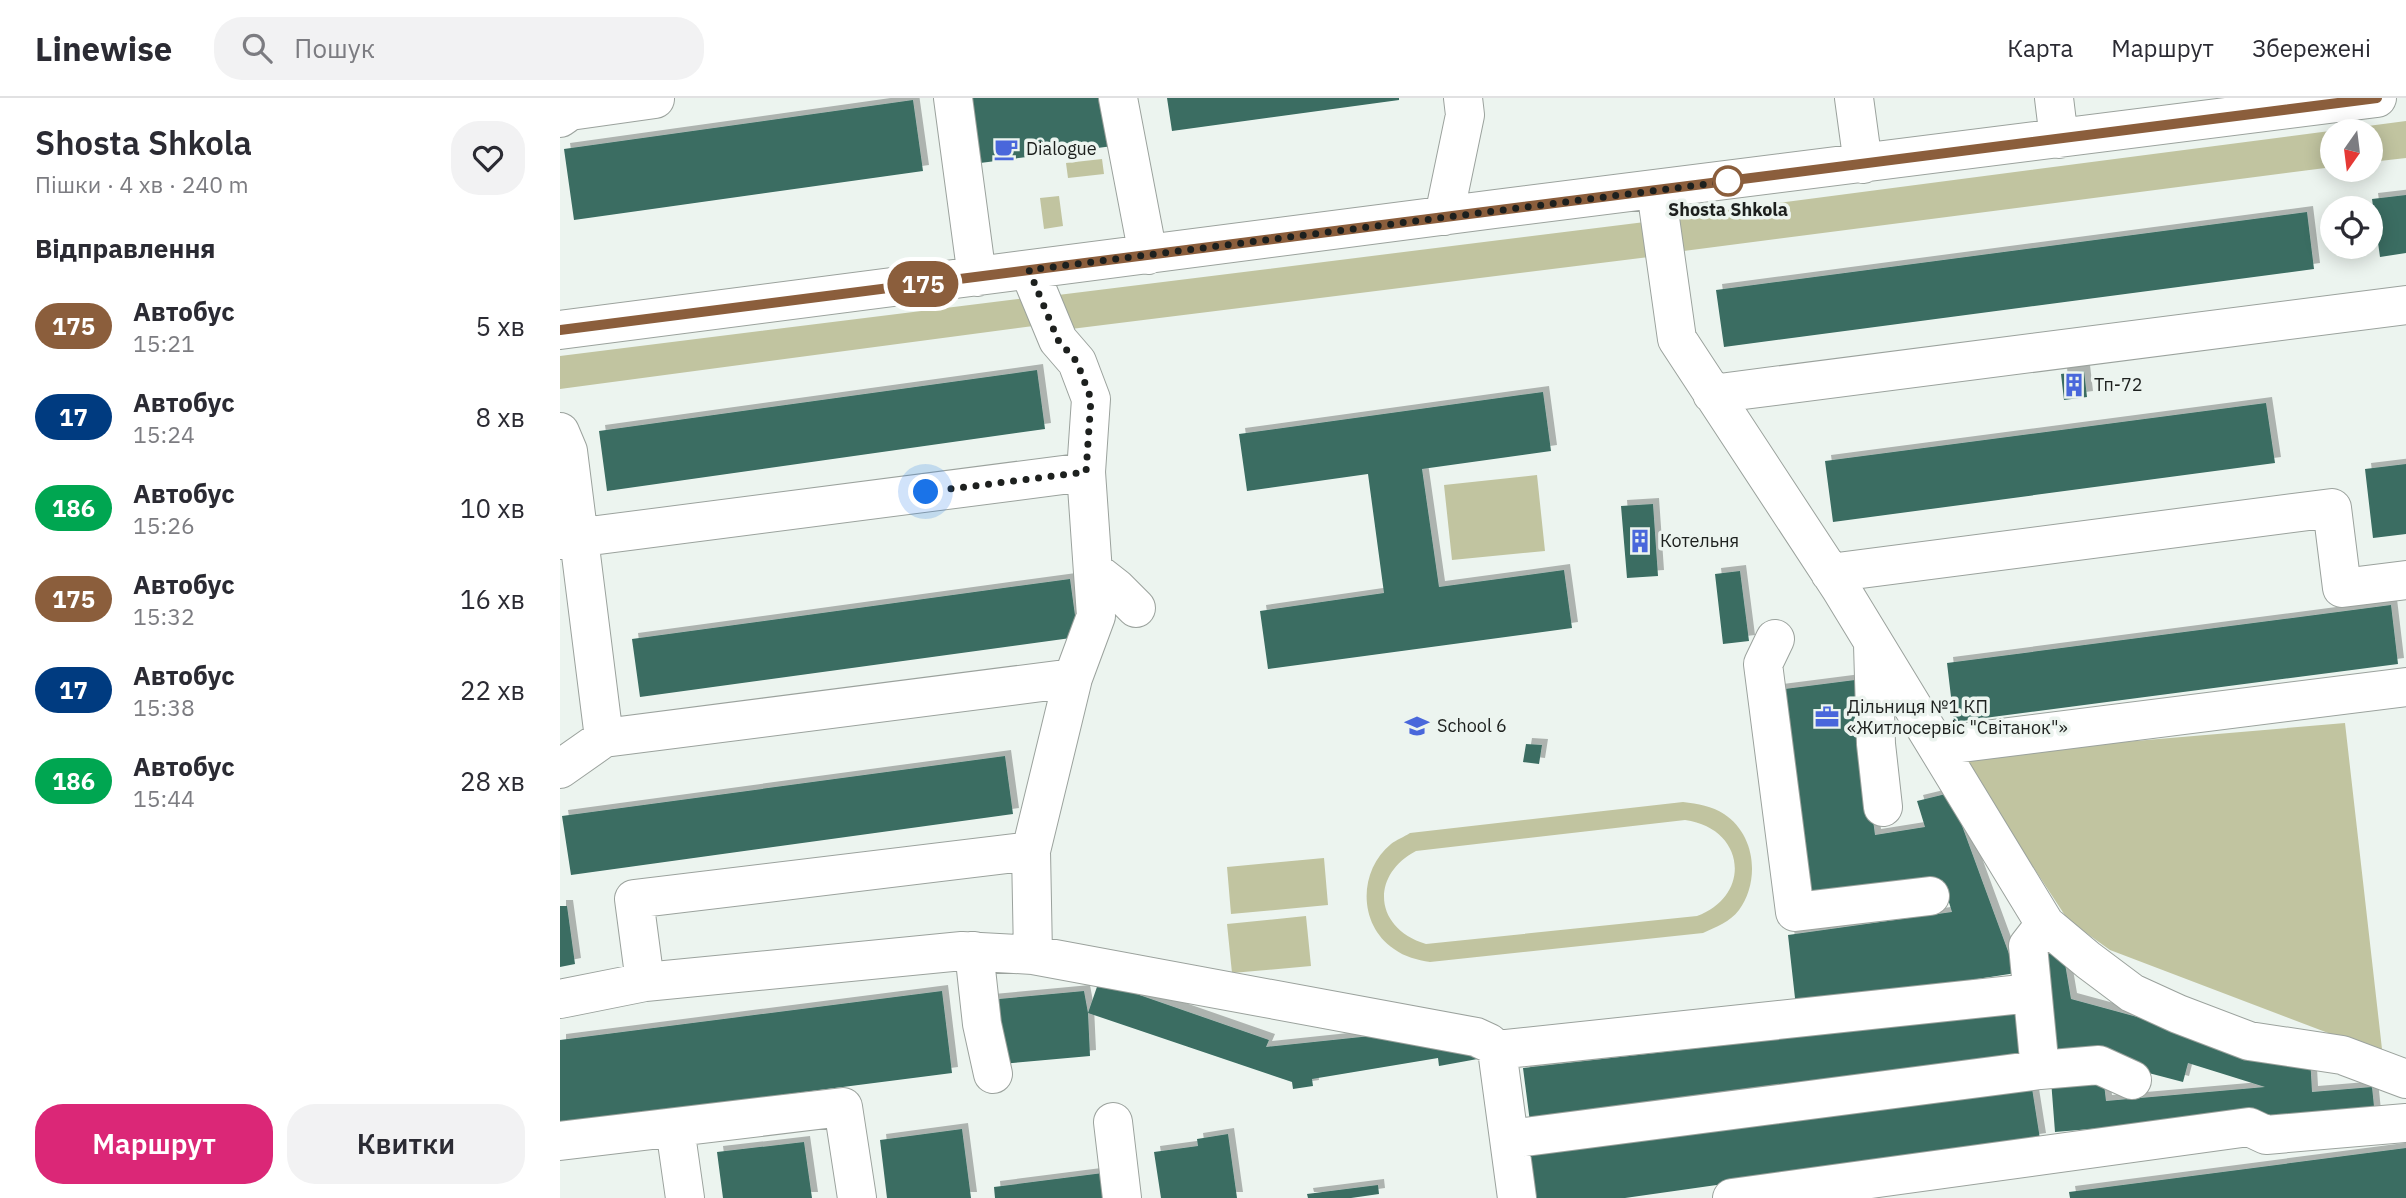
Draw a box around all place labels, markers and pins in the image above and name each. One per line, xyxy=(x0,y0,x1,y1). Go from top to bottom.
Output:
cafe icon: Dialogue xyxy=(992,135,1020,163)
place label: Dialogue xyxy=(1026,137,1097,160)
marker: Shosta Shkola xyxy=(1713,166,1743,196)
place label: Shosta Shkola xyxy=(1668,198,1788,221)
building icon: Тп-72 xyxy=(2060,371,2088,399)
place label: Тп-72 xyxy=(2094,373,2143,396)
building icon: Котельня xyxy=(1626,527,1654,555)
place label: Котельня xyxy=(1660,529,1739,552)
place label: Дільниця №1 КП «Житлосервіс "Світанок"» xyxy=(1847,695,2068,739)
office icon: Дільниця №1 КП «Житлосервіс "Світанок"» xyxy=(1813,703,1841,731)
school or university icon: School 6 xyxy=(1403,712,1431,740)
place label: School 6 xyxy=(1437,714,1507,737)

